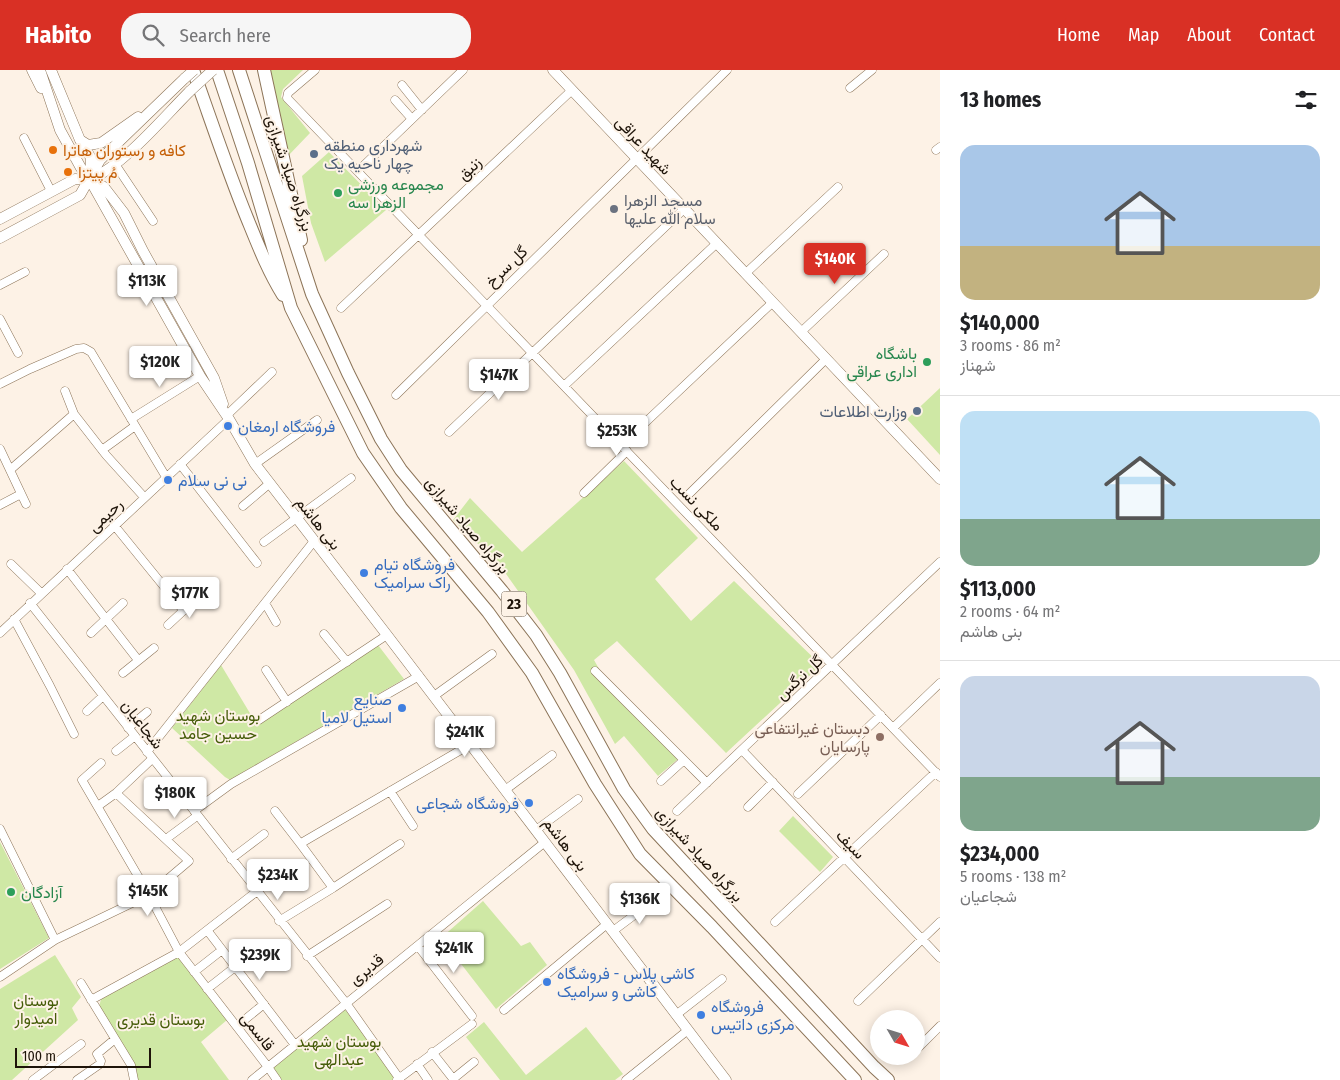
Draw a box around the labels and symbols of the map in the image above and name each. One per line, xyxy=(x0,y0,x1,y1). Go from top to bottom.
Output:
street label: شهید عراقی xyxy=(611,112,676,179)
street label: بزرگراه صیاد شیرازی xyxy=(261,113,317,234)
place label: شهرداری منطقه چهار ناحیه یک xyxy=(324,136,422,175)
place label: کافه و رستوران هاترا xyxy=(63,141,186,161)
marker: کافه و رستوران هاترا xyxy=(47,144,59,156)
marker: شهرداری منطقه چهار ناحیه یک xyxy=(308,148,320,160)
street label: زنبق xyxy=(453,153,486,185)
place label: مُ پیتزا xyxy=(78,163,118,184)
marker: مُ پیتزا xyxy=(62,166,74,178)
place label: مجموعه ورزشی الزهرا سه xyxy=(348,175,444,213)
marker: مجموعه ورزشی الزهرا سه xyxy=(332,187,344,199)
place label: مسجد الزهرا سلام الله علیها xyxy=(624,191,716,229)
marker: مسجد الزهرا سلام الله علیها xyxy=(608,203,620,215)
street label: گل سرخ xyxy=(481,242,533,292)
pin: $140K xyxy=(800,242,870,285)
pin: $113K xyxy=(112,264,182,307)
place label: باشگاه اداری عراقی xyxy=(847,344,917,382)
pin: $120K xyxy=(125,346,195,388)
marker: باشگاه اداری عراقی xyxy=(921,356,933,368)
pin: $147K xyxy=(464,358,534,401)
place label: وزارت اطلاعات xyxy=(820,402,907,422)
marker: وزارت اطلاعات xyxy=(911,405,923,417)
pin: $253K xyxy=(582,414,652,457)
place label: فروشگاه ارمغان xyxy=(238,417,335,437)
marker: فروشگاه ارمغان xyxy=(222,420,234,432)
place label: نی نی سلام xyxy=(178,471,247,491)
street label: ملکی نسب xyxy=(665,472,727,535)
street label: بزرگراه صیاد شیرازی xyxy=(421,473,514,578)
marker: نی نی سلام xyxy=(162,474,174,486)
street label: بنی هاشم xyxy=(291,493,345,554)
street label: رحیمی xyxy=(84,495,127,537)
place label: فروشگاه تیام راک سرامیک xyxy=(374,555,455,593)
marker: فروشگاه تیام راک سرامیک xyxy=(358,567,370,579)
pin: $177K xyxy=(155,576,225,619)
road number: 23 xyxy=(502,592,526,616)
street label: گل نرگس xyxy=(772,651,828,705)
place label: صنایع استیل لامیا xyxy=(321,690,392,728)
street label: شجاعیان xyxy=(118,696,168,753)
marker: صنایع استیل لامیا xyxy=(396,702,408,714)
park label: بوستان شهید حسین جامد xyxy=(176,706,260,744)
pin: $241K xyxy=(430,716,500,758)
place label: دبستان غیرانتفاعی پارسایان xyxy=(755,719,870,758)
marker: دبستان غیرانتفاعی پارسایان xyxy=(874,731,886,743)
pin: $180K xyxy=(140,776,210,819)
place label: فروشگاه شجاعی xyxy=(416,794,519,814)
marker: فروشگاه شجاعی xyxy=(523,797,535,809)
street label: بزرگراه صیاد شیرازی xyxy=(651,803,747,906)
street label: بنی هاشم xyxy=(538,814,592,876)
street label: سیف xyxy=(832,826,869,863)
pin: $234K xyxy=(243,858,313,901)
pin: $145K xyxy=(113,874,183,917)
pin: $136K xyxy=(605,882,675,925)
place label: آزادگان xyxy=(21,883,64,903)
marker: آزادگان xyxy=(5,886,17,898)
pin: $241K xyxy=(419,932,489,974)
pin: $239K xyxy=(225,938,295,981)
street label: قدیری xyxy=(345,950,388,990)
place label: کاشی پلاس - فروشگاه کاشی و سرامیک xyxy=(557,964,695,1002)
marker: کاشی پلاس - فروشگاه کاشی و سرامیک xyxy=(541,976,553,988)
park label: بوستان امیدوار xyxy=(13,991,59,1029)
place label: فروشگاه مرکزی داتیس xyxy=(711,997,794,1035)
street label: قاسمی xyxy=(236,1008,279,1055)
marker: فروشگاه مرکزی داتیس xyxy=(695,1009,707,1021)
park label: بوستان قدیری xyxy=(117,1010,205,1030)
north arrow xyxy=(870,1010,925,1065)
park label: بوستان شهید عبدالهی xyxy=(297,1032,381,1070)
scale bar xyxy=(15,1045,151,1068)

